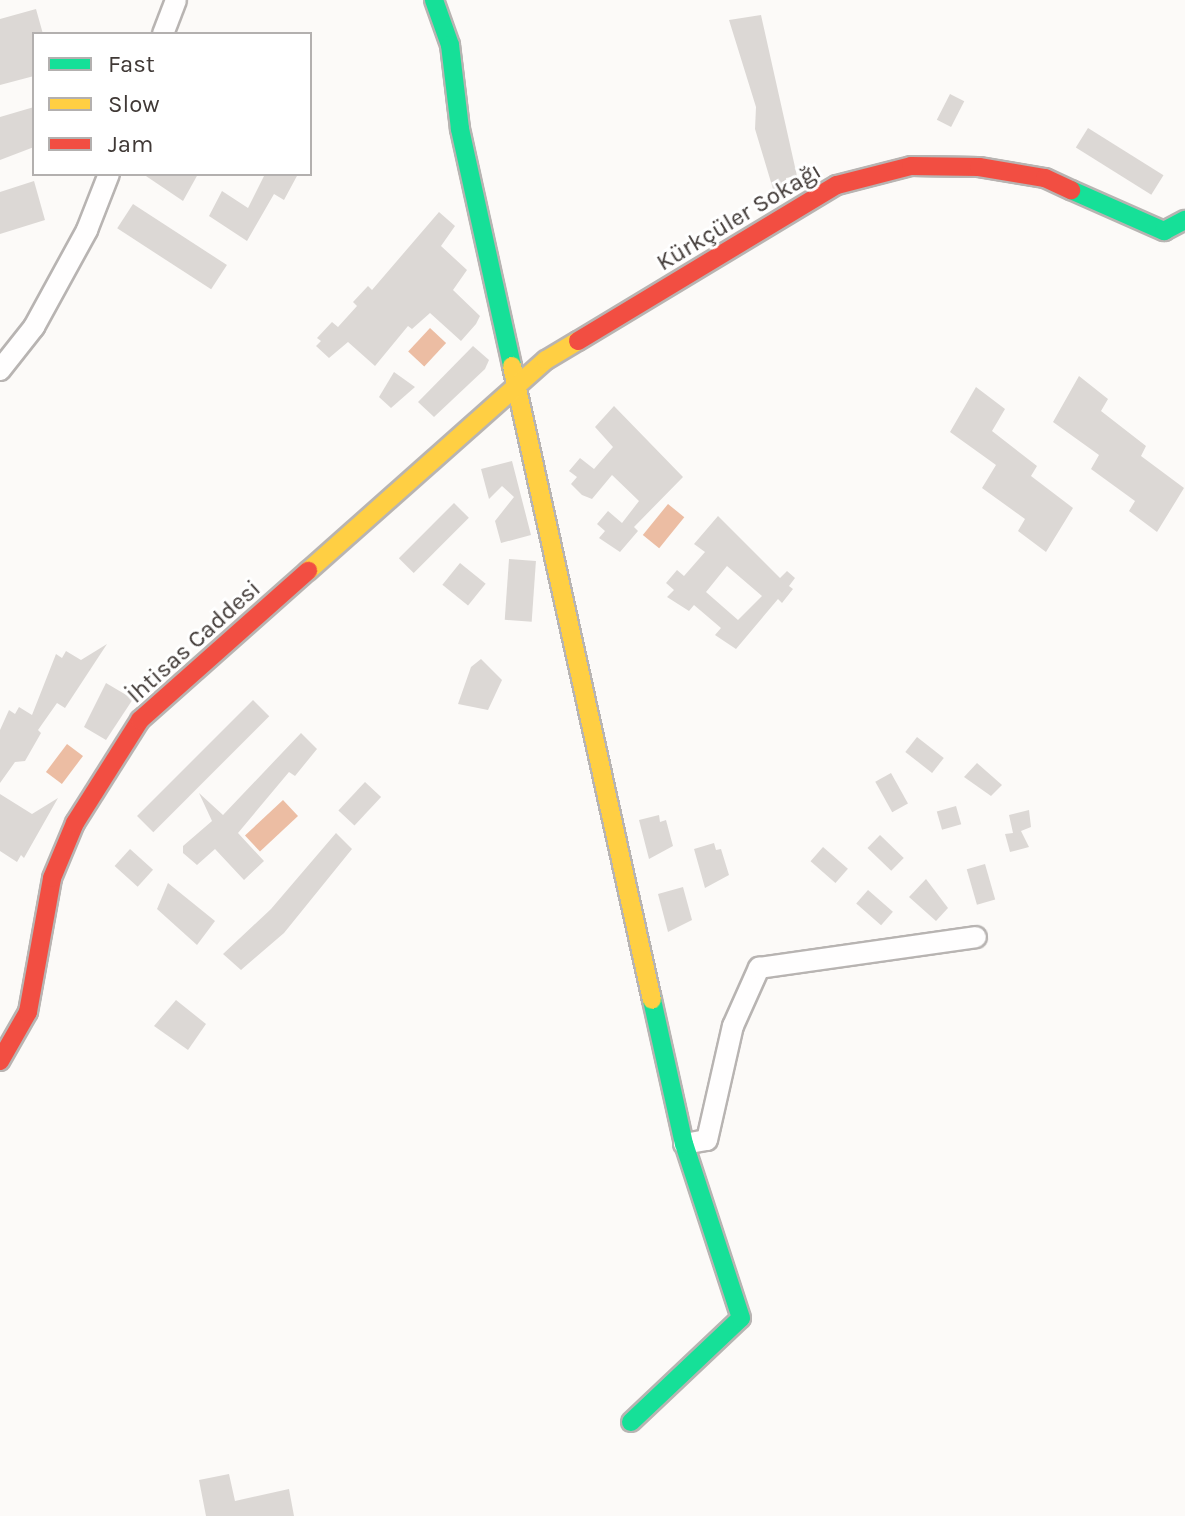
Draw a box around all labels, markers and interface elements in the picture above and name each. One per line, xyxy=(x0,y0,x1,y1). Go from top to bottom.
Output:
legend xyxy=(32,32,312,176)
text: Fast xyxy=(108,50,155,78)
text: Slow xyxy=(108,90,160,118)
text: Jam xyxy=(108,130,153,158)
street label: Kürkçüler Sokağı xyxy=(652,157,826,277)
street label: İhtisas Caddesi xyxy=(121,574,267,710)

